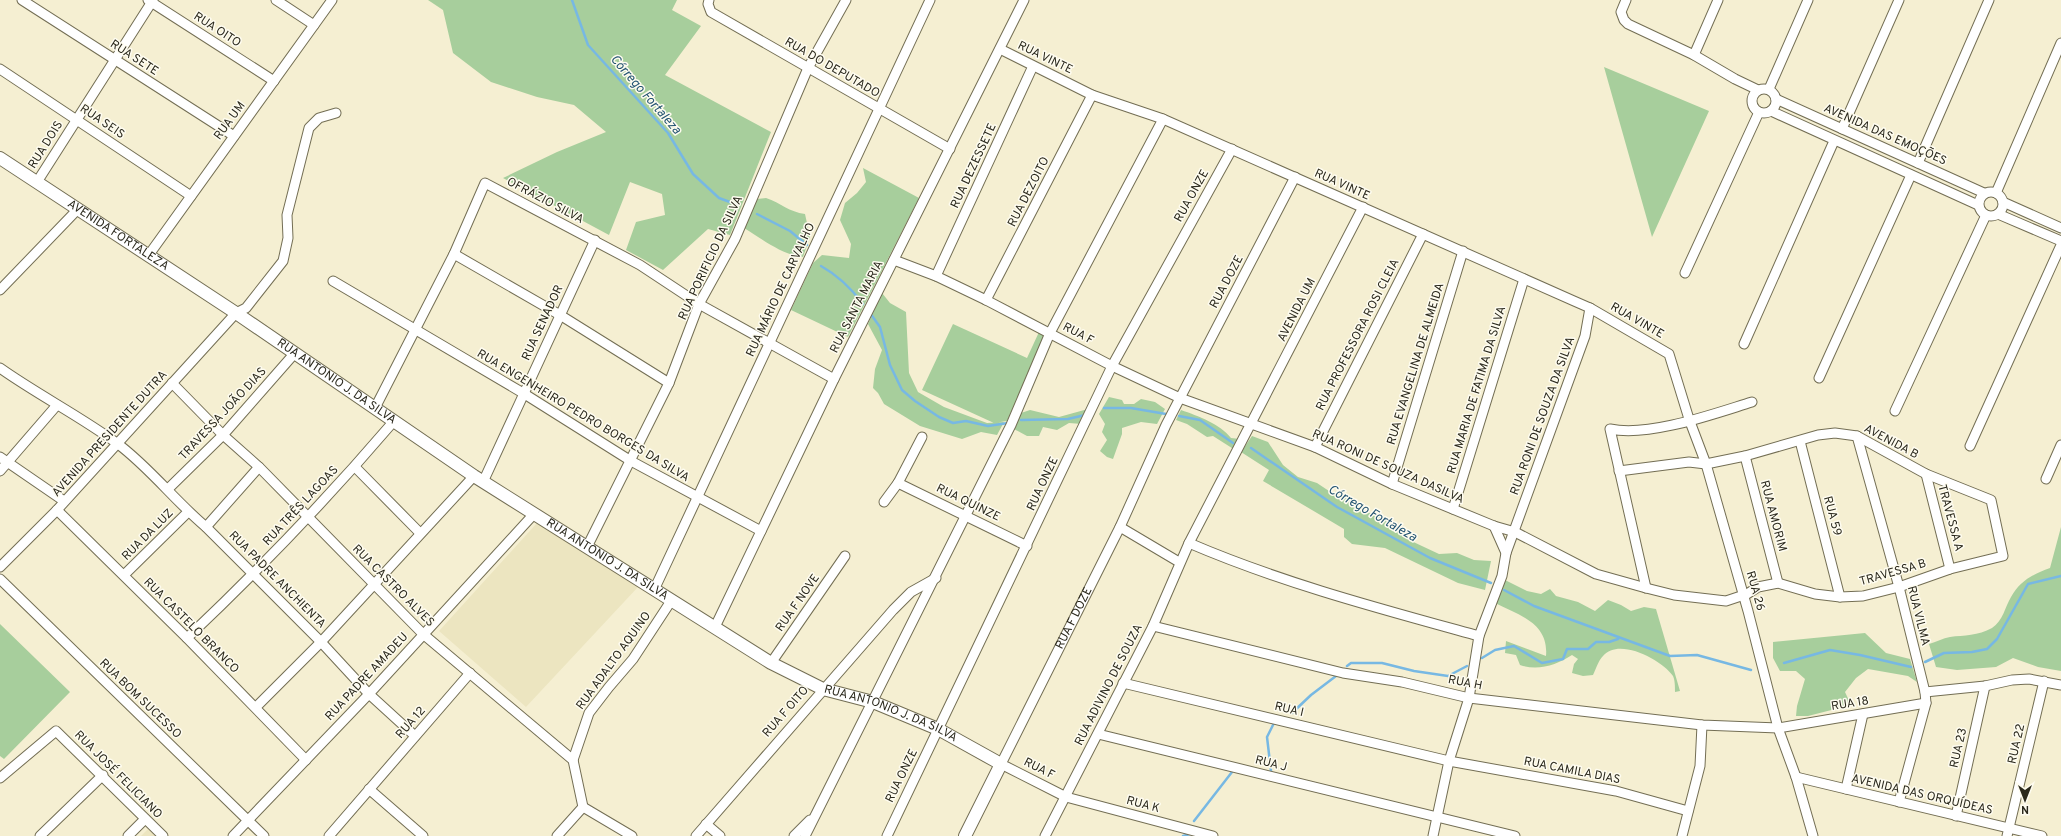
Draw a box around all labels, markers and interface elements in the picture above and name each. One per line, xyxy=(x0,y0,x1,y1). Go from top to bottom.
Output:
street label: RUA OITO xyxy=(190,9,244,51)
street label: RUA DO DEPUTADO xyxy=(782,34,882,102)
street label: RUA SETE xyxy=(107,36,161,80)
street label: RUA VINTE xyxy=(1015,38,1075,78)
water label: Córrego Fortaleza xyxy=(606,52,684,138)
street label: RUA UM xyxy=(211,98,249,144)
street label: RUA SEIS xyxy=(76,101,128,143)
street label: AVENIDA DAS EMOÇÕES xyxy=(1821,101,1949,169)
street label: RUA DOIS xyxy=(25,118,67,172)
street label: RUA DEZESSETE xyxy=(947,121,1001,211)
street label: RUA DEZOITO xyxy=(1004,154,1054,230)
street label: RUA VINTE xyxy=(1312,166,1372,204)
street label: RUA ONZE xyxy=(1171,167,1213,225)
street label: OFRÁZIO SILVA xyxy=(504,174,586,228)
street label: RUA PORIFICIO DA SILVA xyxy=(675,193,747,323)
street label: AVENIDA FORTALEZA xyxy=(64,196,172,275)
street label: RUA MÁRIO DE CARVALHO xyxy=(743,220,819,360)
street label: RUA DOZE xyxy=(1206,253,1248,311)
street label: RUA PROFESSORA ROSI CLEIA xyxy=(1313,256,1403,414)
street label: RUA SANTA MARIA xyxy=(827,258,887,356)
street label: AVENIDA UM xyxy=(1274,275,1320,345)
street label: RUA EVANGELINA DE ALMEIDA xyxy=(1384,281,1448,447)
street label: RUA SENADOR xyxy=(519,283,567,363)
street label: RUA VINTE xyxy=(1607,299,1667,343)
street label: RUA MARIA DE FATIMA DA SILVA xyxy=(1444,304,1510,476)
street label: RUA F xyxy=(1060,319,1096,349)
street label: RUA ANTONIO J. DA SILVA xyxy=(273,335,399,428)
street label: RUA RONI DE SOUZA DA SILVA xyxy=(1507,335,1579,497)
street label: RUA ENGENHEIRO PEDRO BORGES DA SILVA xyxy=(474,346,692,486)
street label: TRAVESSA JOÃO DIAS xyxy=(176,364,270,464)
street label: AVENIDA PRESIDENTE DUTRA xyxy=(49,367,171,501)
street label: AVENIDA B xyxy=(1861,421,1921,463)
street label: RUA RONI DE SOUZA DASILVA xyxy=(1309,426,1467,508)
street label: RUA ONZE xyxy=(1024,454,1062,514)
street label: RUA TRÊS LAGOAS xyxy=(260,463,342,549)
street label: RUA AMORIM xyxy=(1756,479,1790,553)
street label: RUA QUINZE xyxy=(933,481,1003,525)
water label: Córrego Fortaleza xyxy=(1325,482,1420,546)
street label: TRAVESSA A xyxy=(1933,483,1967,553)
street label: RUA 59 xyxy=(1819,494,1845,538)
street label: RUA DA LUZ xyxy=(119,506,177,564)
street label: RUA ANTONIO J. DA SILVA xyxy=(543,515,671,604)
street label: RUA PADRE ANCHIENTA xyxy=(225,528,329,632)
street label: RUA CASTRO ALVES xyxy=(348,541,438,631)
street label: TRAVESSA B xyxy=(1858,556,1928,590)
street label: RUA 26 xyxy=(1742,569,1768,613)
street label: RUA F NOVE xyxy=(772,571,824,635)
street label: RUA CASTELO BRANCO xyxy=(140,575,242,677)
street label: RUA VILMA xyxy=(1903,584,1933,648)
street label: RUA F DOZE xyxy=(1052,585,1096,652)
street label: RUA ADALTO AQUINO xyxy=(573,609,655,713)
street label: RUA ADIVINO DE SOUZA xyxy=(1071,621,1147,749)
street label: RUA PADRE AMADEU xyxy=(322,630,412,724)
street label: RUA BOM SUCESSO xyxy=(95,656,185,742)
street label: RUA H xyxy=(1447,672,1483,694)
street label: RUA ANTONIO J. DA SILVA xyxy=(822,682,960,746)
street label: RUA F OITO xyxy=(759,683,813,741)
street label: RUA 18 xyxy=(1830,693,1870,715)
street label: RUA I xyxy=(1273,699,1305,721)
street label: RUA 12 xyxy=(393,703,429,743)
street label: RUA 22 xyxy=(2005,722,2029,766)
street label: RUA 23 xyxy=(1947,726,1971,770)
street label: RUA JOSÉ FELICIANO xyxy=(70,727,166,823)
street label: RUA ONZE xyxy=(882,746,922,806)
street label: RUA J xyxy=(1253,752,1289,776)
street label: RUA F xyxy=(1021,754,1058,784)
street label: RUA CAMILA DIAS xyxy=(1522,754,1622,788)
street label: AVENIDA DAS ORQUÍDEAS xyxy=(1850,771,1994,819)
north arrow xyxy=(2005,780,2045,820)
street label: RUA K xyxy=(1124,793,1162,817)
text: N xyxy=(2021,802,2029,816)

